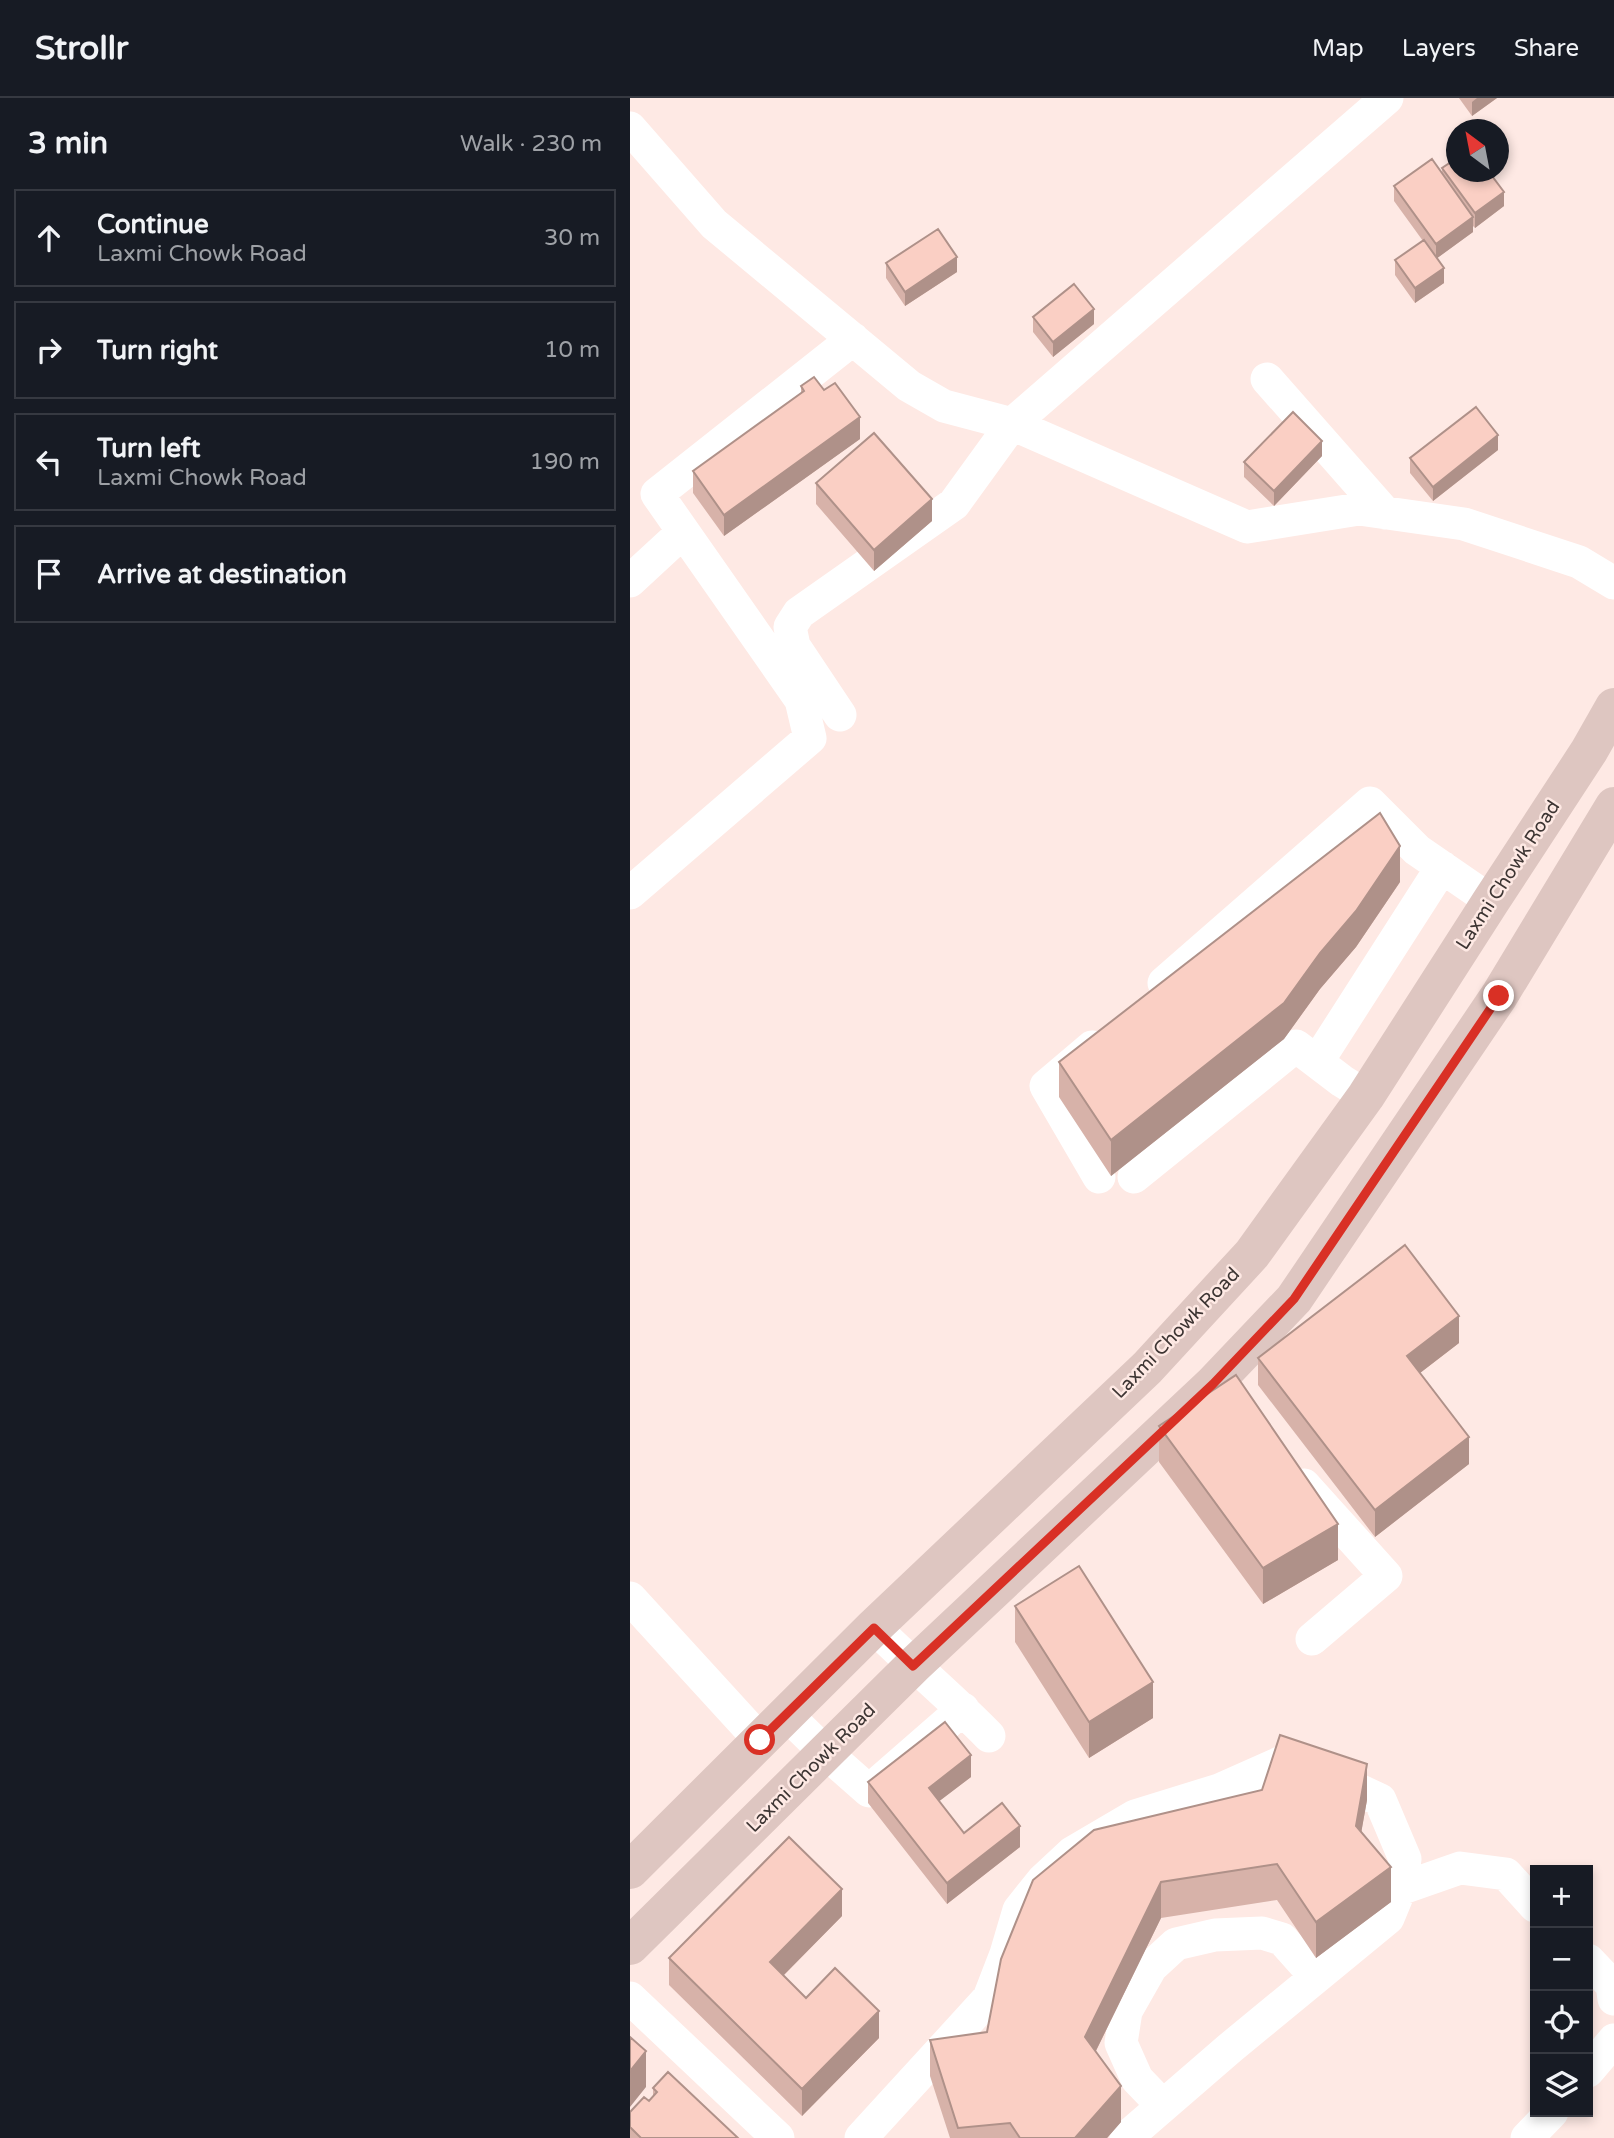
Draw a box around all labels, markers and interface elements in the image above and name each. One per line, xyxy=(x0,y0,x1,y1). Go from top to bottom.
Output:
text: Strollr xyxy=(35,29,129,68)
text: Map xyxy=(1312,34,1364,63)
text: Layers xyxy=(1402,34,1476,63)
text: Share xyxy=(1514,34,1579,63)
north arrow xyxy=(1446,119,1509,182)
text: 3 min xyxy=(28,125,108,162)
text: Walk · 230 m xyxy=(460,130,602,158)
text: Continue xyxy=(97,209,209,240)
icon: ahead xyxy=(30,219,68,257)
text: 30 m xyxy=(544,224,600,252)
text: Laxmi Chowk Road xyxy=(97,240,307,268)
icon: right xyxy=(30,331,68,369)
text: Turn right xyxy=(97,335,218,366)
text: 10 m xyxy=(544,336,600,364)
text: Turn left xyxy=(97,433,200,464)
icon: left xyxy=(30,443,68,481)
text: 190 m xyxy=(530,448,600,476)
text: Laxmi Chowk Road xyxy=(97,464,307,492)
icon: arrive xyxy=(30,555,68,593)
text: Arrive at destination xyxy=(97,559,347,590)
street label: Laxmi Chowk Road xyxy=(1452,796,1564,954)
route end xyxy=(1483,980,1514,1011)
street label: Laxmi Chowk Road xyxy=(1108,1263,1244,1403)
street label: Laxmi Chowk Road xyxy=(742,1699,880,1837)
route start xyxy=(744,1724,775,1755)
map controls xyxy=(1530,1865,1593,2117)
button: + xyxy=(1530,1865,1593,1928)
button: − xyxy=(1530,1928,1593,1991)
button: locate xyxy=(1530,1991,1593,2054)
button: layers xyxy=(1530,2054,1593,2117)

